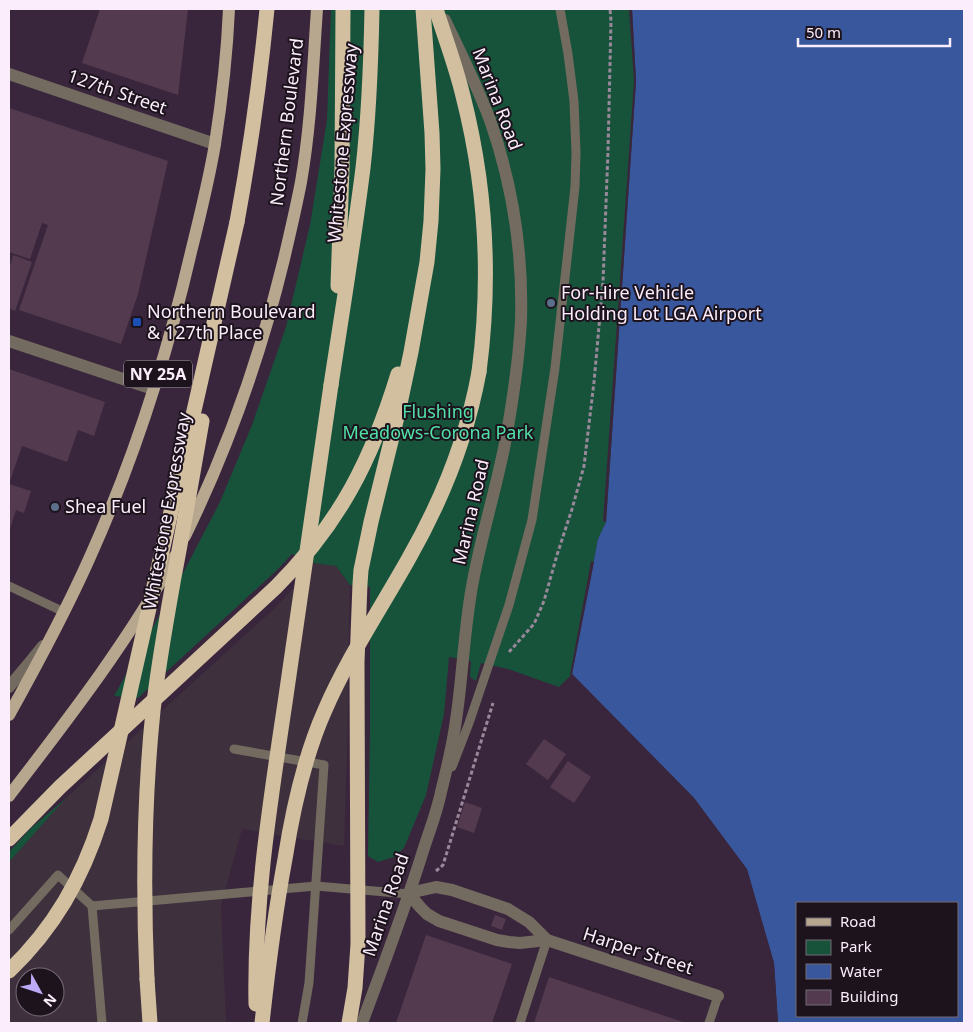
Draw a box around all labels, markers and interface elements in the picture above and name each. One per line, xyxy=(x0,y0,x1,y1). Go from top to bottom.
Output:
scale bar xyxy=(798,15,950,47)
text: 50 m xyxy=(806,22,841,42)
street label: Northern Boulevard xyxy=(264,37,308,207)
street label: Whitestone Expressway xyxy=(321,42,363,243)
street label: Marina Road xyxy=(467,44,528,153)
street label: 127th Street xyxy=(65,63,171,119)
place label: For-Hire Vehicle Holding Lot LGA Airport xyxy=(561,280,762,325)
marker: For-Hire Vehicle Holding Lot LGA Airport xyxy=(545,297,557,309)
place label: Northern Boulevard & 127th Place xyxy=(147,299,316,344)
marker: Northern Boulevard & 127th Place xyxy=(131,316,143,328)
road number: NY 25A xyxy=(124,360,192,388)
park label: Flushing Meadows-Corona Park xyxy=(343,399,534,444)
street label: Whitestone Expressway xyxy=(137,410,195,611)
street label: Marina Road xyxy=(446,457,494,567)
place label: Shea Fuel xyxy=(65,494,146,518)
marker: Shea Fuel xyxy=(49,501,61,513)
street label: Marina Road xyxy=(356,850,414,959)
legend xyxy=(796,902,958,1017)
text: Road xyxy=(840,911,876,931)
street label: Harper Street xyxy=(580,921,697,979)
text: Park xyxy=(840,936,872,956)
text: Water xyxy=(840,961,882,981)
north arrow xyxy=(15,967,65,1017)
text: Building xyxy=(840,986,898,1006)
text: N xyxy=(39,990,61,1011)

